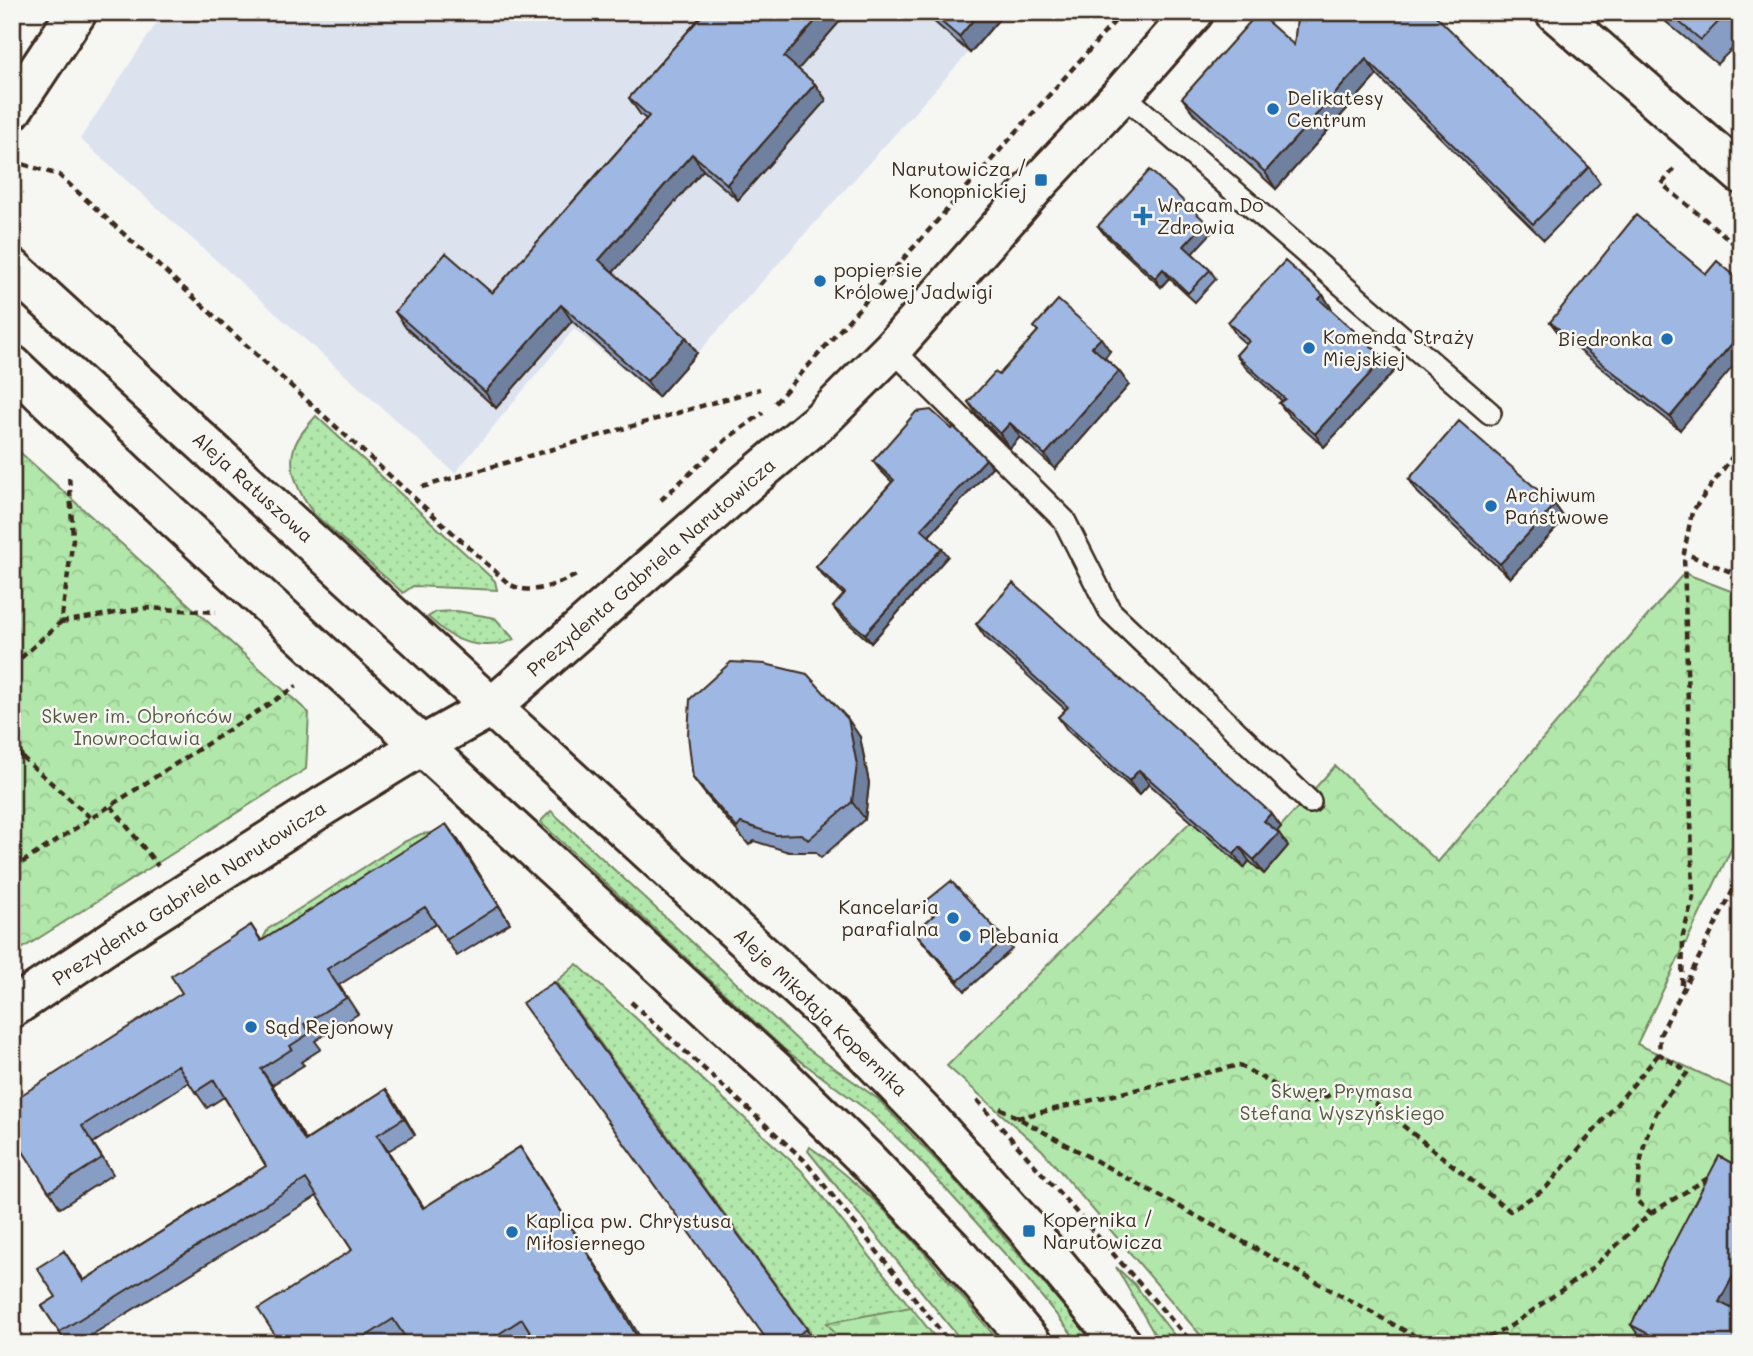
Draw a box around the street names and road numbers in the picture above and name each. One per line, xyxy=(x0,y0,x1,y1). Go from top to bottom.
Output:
street label: Aleja Ratuszowa xyxy=(188,426,319,548)
street label: Prezydenta Gabriela Narutowicza xyxy=(521,452,780,681)
street label: Prezydenta Gabriela Narutowicza xyxy=(47,795,330,991)
street label: Aleje Mikołaja Kopernika xyxy=(729,922,914,1101)

